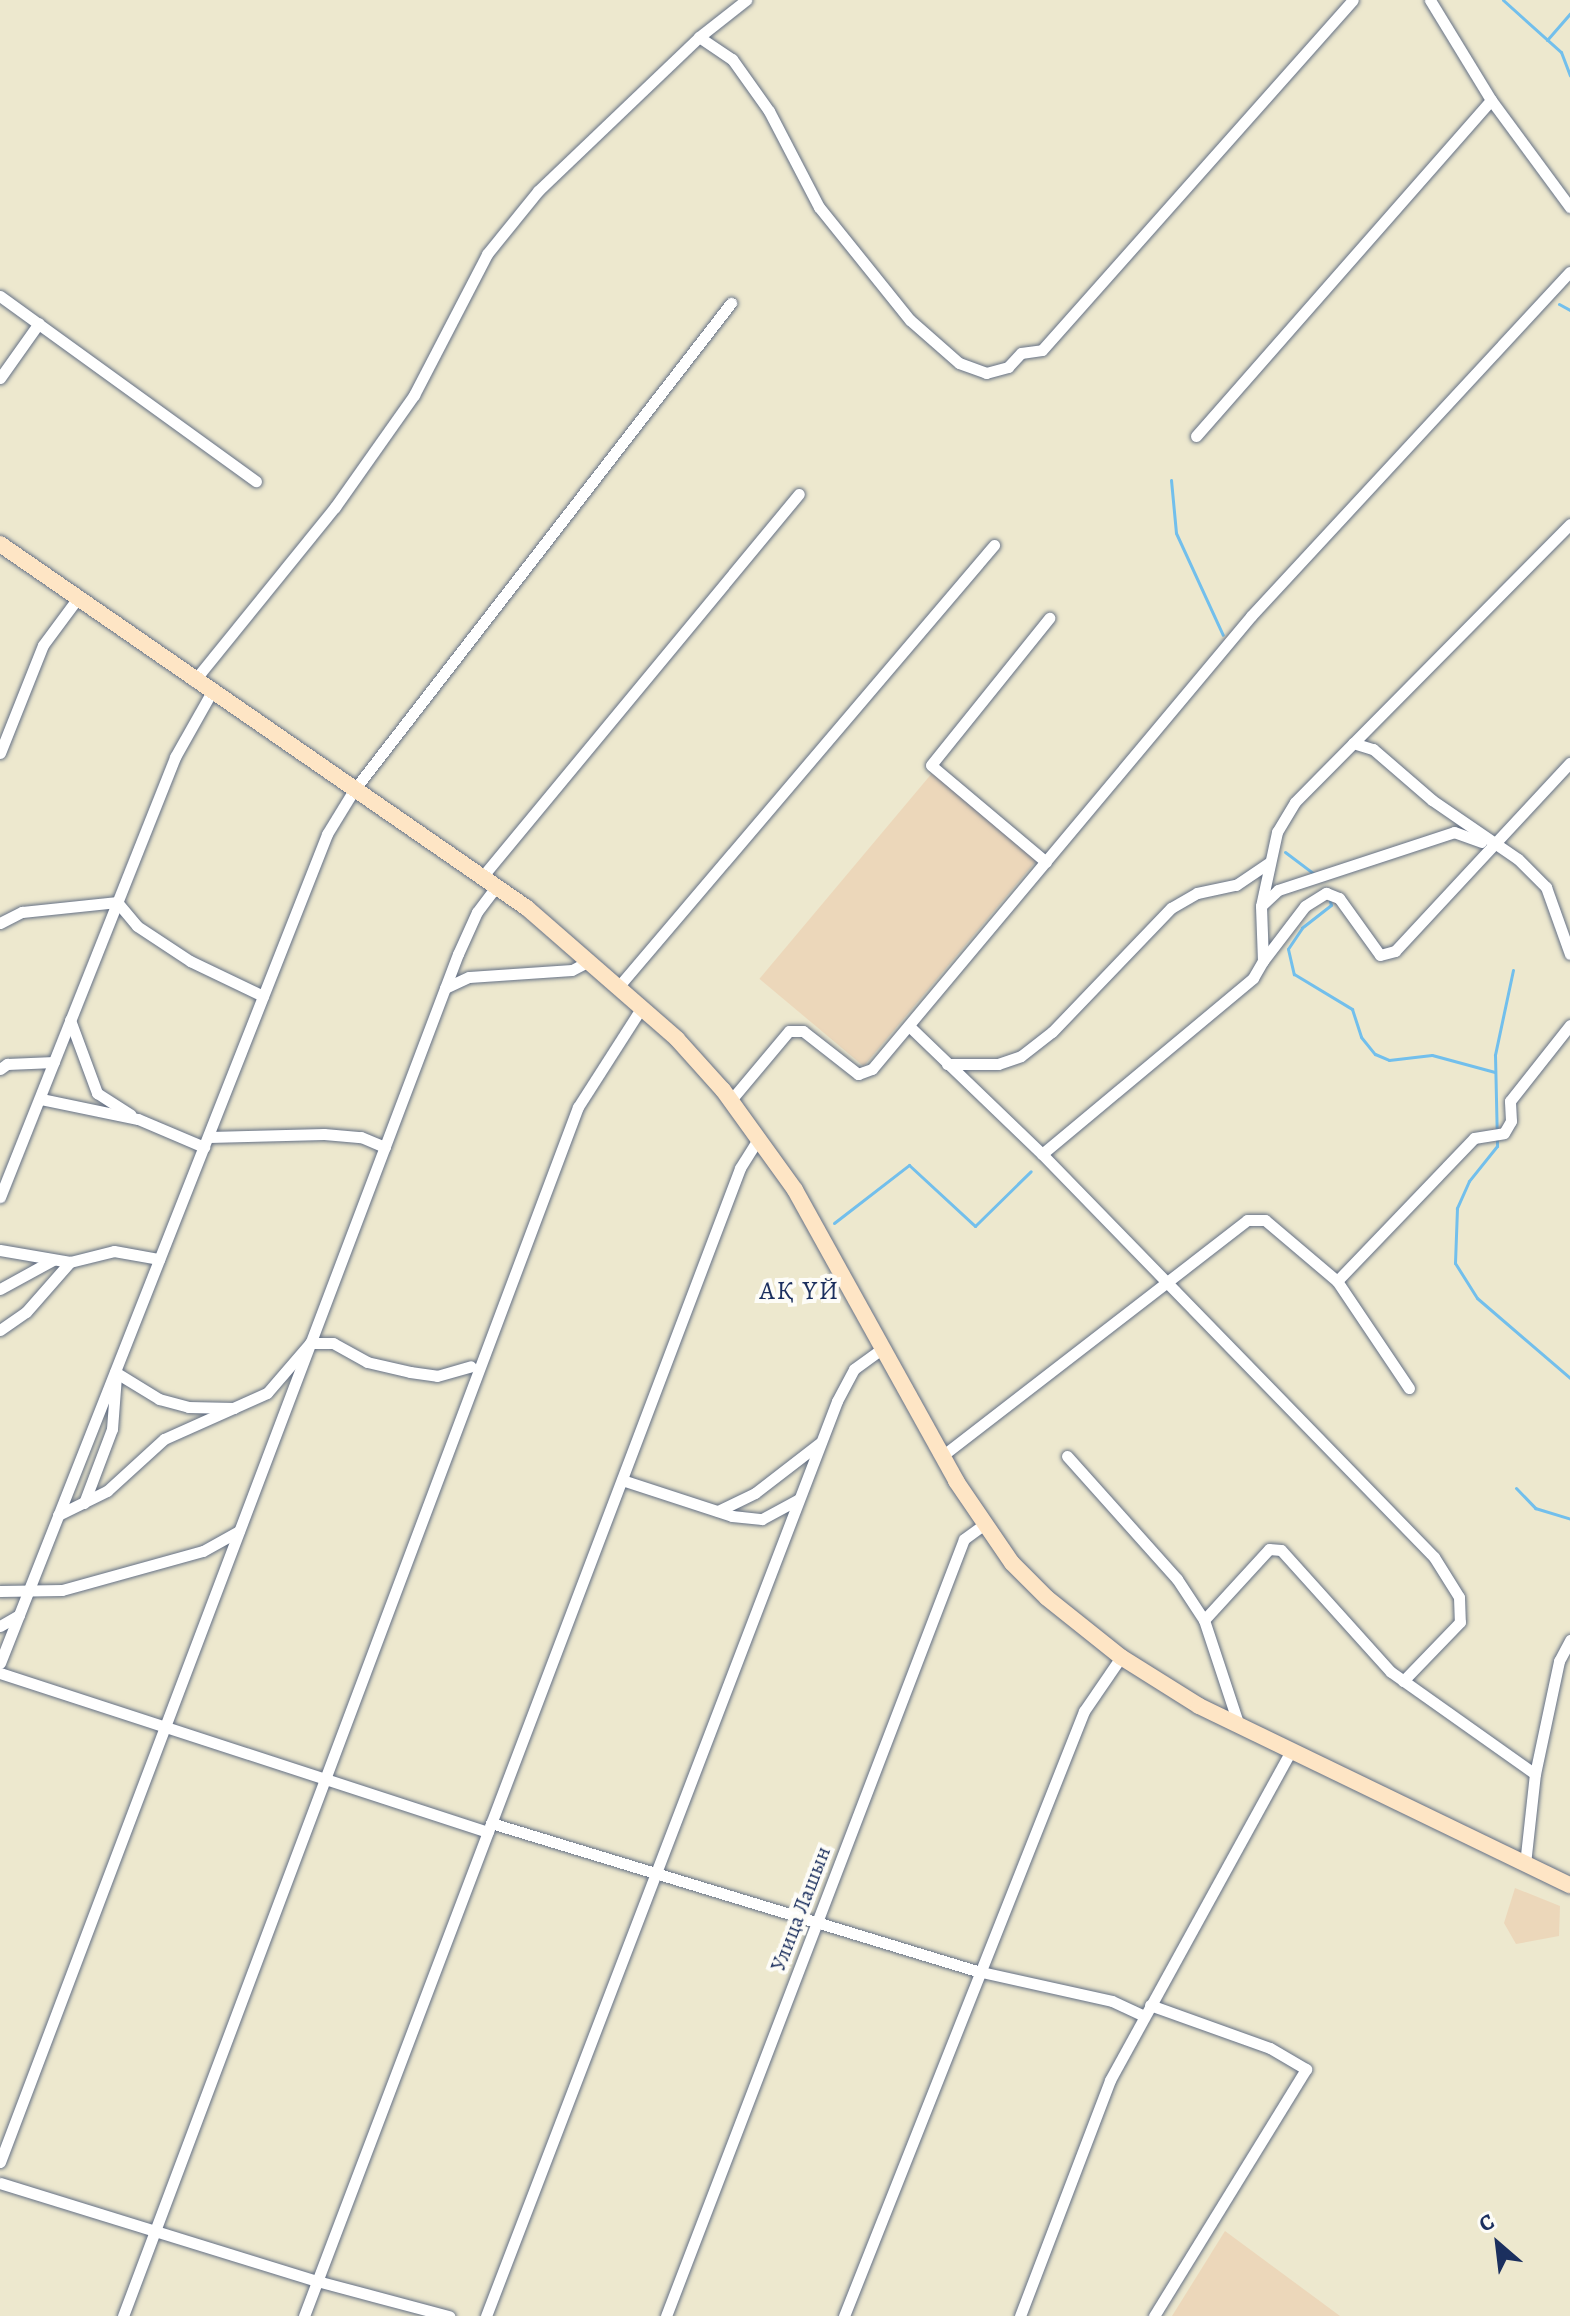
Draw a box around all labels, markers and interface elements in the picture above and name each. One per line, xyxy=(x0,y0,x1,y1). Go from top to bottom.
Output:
district label: АҚ ҮЙ xyxy=(760,1275,840,1307)
street label: Улица Лашын xyxy=(765,1843,837,1975)
north arrow xyxy=(1458,2204,1538,2284)
text: С xyxy=(1474,2206,1500,2239)

